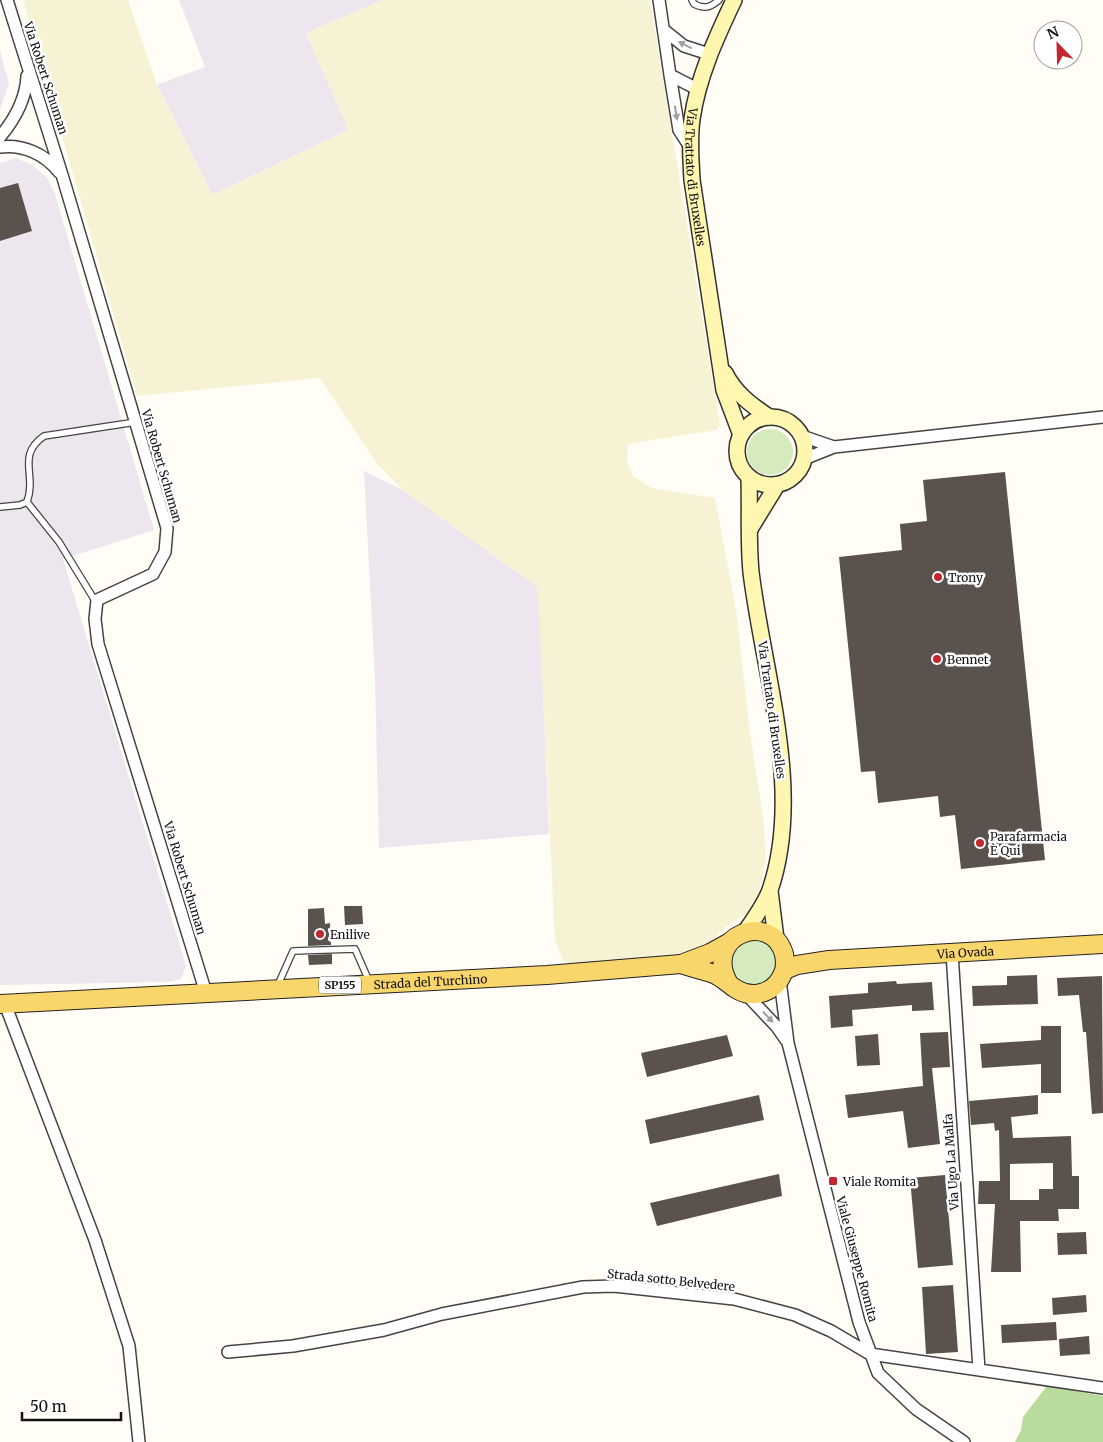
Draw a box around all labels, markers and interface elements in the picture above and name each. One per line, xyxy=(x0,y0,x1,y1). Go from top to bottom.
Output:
street label: Via Robert Schuman xyxy=(20,19,71,136)
north arrow xyxy=(1033,20,1083,70)
text: N xyxy=(1044,23,1062,43)
one-way arrow xyxy=(678,41,692,49)
one-way arrow xyxy=(672,105,680,121)
street label: Via Trattato di Bruxelles xyxy=(683,106,709,247)
street label: Via Robert Schuman xyxy=(138,406,185,525)
place label: Trony xyxy=(948,570,983,585)
marker: Trony xyxy=(932,571,944,583)
street label: Via Trattato di Bruxelles xyxy=(755,639,789,780)
place label: Bennet xyxy=(947,652,989,667)
marker: Bennet xyxy=(931,653,943,665)
street label: Via Robert Schuman xyxy=(160,819,209,936)
place label: Parafarmacia È Qui xyxy=(990,829,1067,858)
marker: Parafarmacia È Qui xyxy=(974,837,986,849)
place label: Enilive xyxy=(330,927,370,942)
marker: Enilive xyxy=(314,928,326,940)
street label: Via Ovada xyxy=(935,943,995,961)
street label: Strada del Turchino xyxy=(373,971,488,992)
road number: SP155 xyxy=(319,976,361,994)
one-way arrow xyxy=(762,1011,774,1023)
street label: Via Ugo La Malfa xyxy=(940,1113,962,1212)
place label: Viale Romita xyxy=(842,1174,917,1189)
marker: Viale Romita xyxy=(827,1175,839,1187)
street label: Viale Giuseppe Romita xyxy=(833,1194,881,1324)
street label: Strada sotto Belvedere xyxy=(606,1266,736,1294)
scale bar xyxy=(22,1390,121,1422)
text: 50 m xyxy=(30,1397,67,1416)

